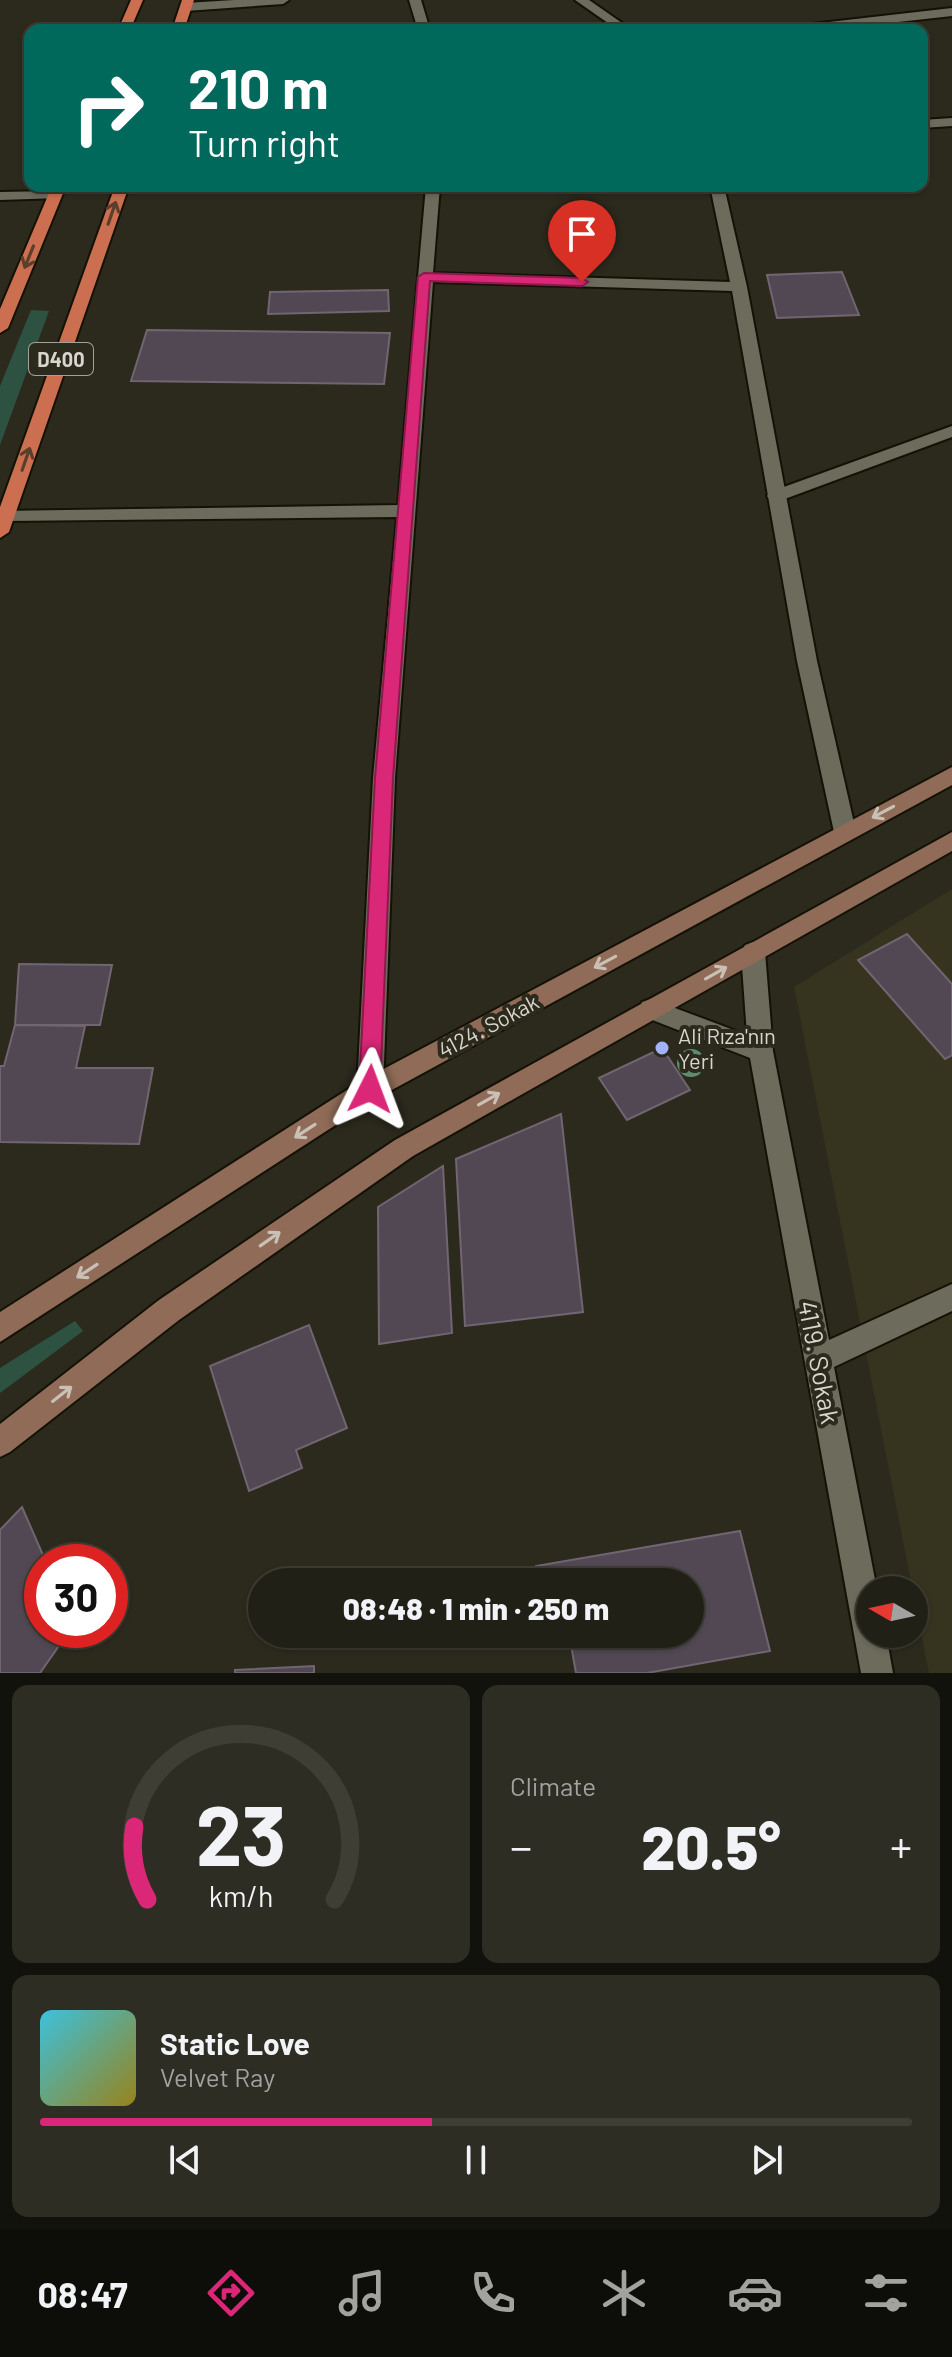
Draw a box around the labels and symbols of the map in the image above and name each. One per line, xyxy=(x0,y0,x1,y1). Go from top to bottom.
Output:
pin xyxy=(548,200,616,282)
one-way arrow xyxy=(106,202,120,226)
one-way arrow xyxy=(21,244,36,269)
road number: D400 xyxy=(29,343,93,375)
one-way arrow xyxy=(19,446,34,471)
one-way arrow xyxy=(872,804,895,820)
one-way arrow xyxy=(594,954,617,970)
one-way arrow xyxy=(704,964,727,980)
street label: 4124. Sokak xyxy=(433,988,543,1062)
place label: Ali Rıza'nın Yeri xyxy=(678,1022,776,1073)
marker: Ali Rıza'nın Yeri xyxy=(653,1039,671,1057)
position arrow xyxy=(328,1047,412,1131)
one-way arrow xyxy=(477,1091,500,1107)
one-way arrow xyxy=(295,1122,317,1139)
one-way arrow xyxy=(258,1231,280,1247)
one-way arrow xyxy=(76,1264,99,1280)
street label: 4119. Sokak xyxy=(793,1298,847,1426)
one-way arrow xyxy=(50,1386,72,1403)
speed limit sign: 30 xyxy=(24,1544,128,1648)
north arrow xyxy=(856,1576,928,1648)

